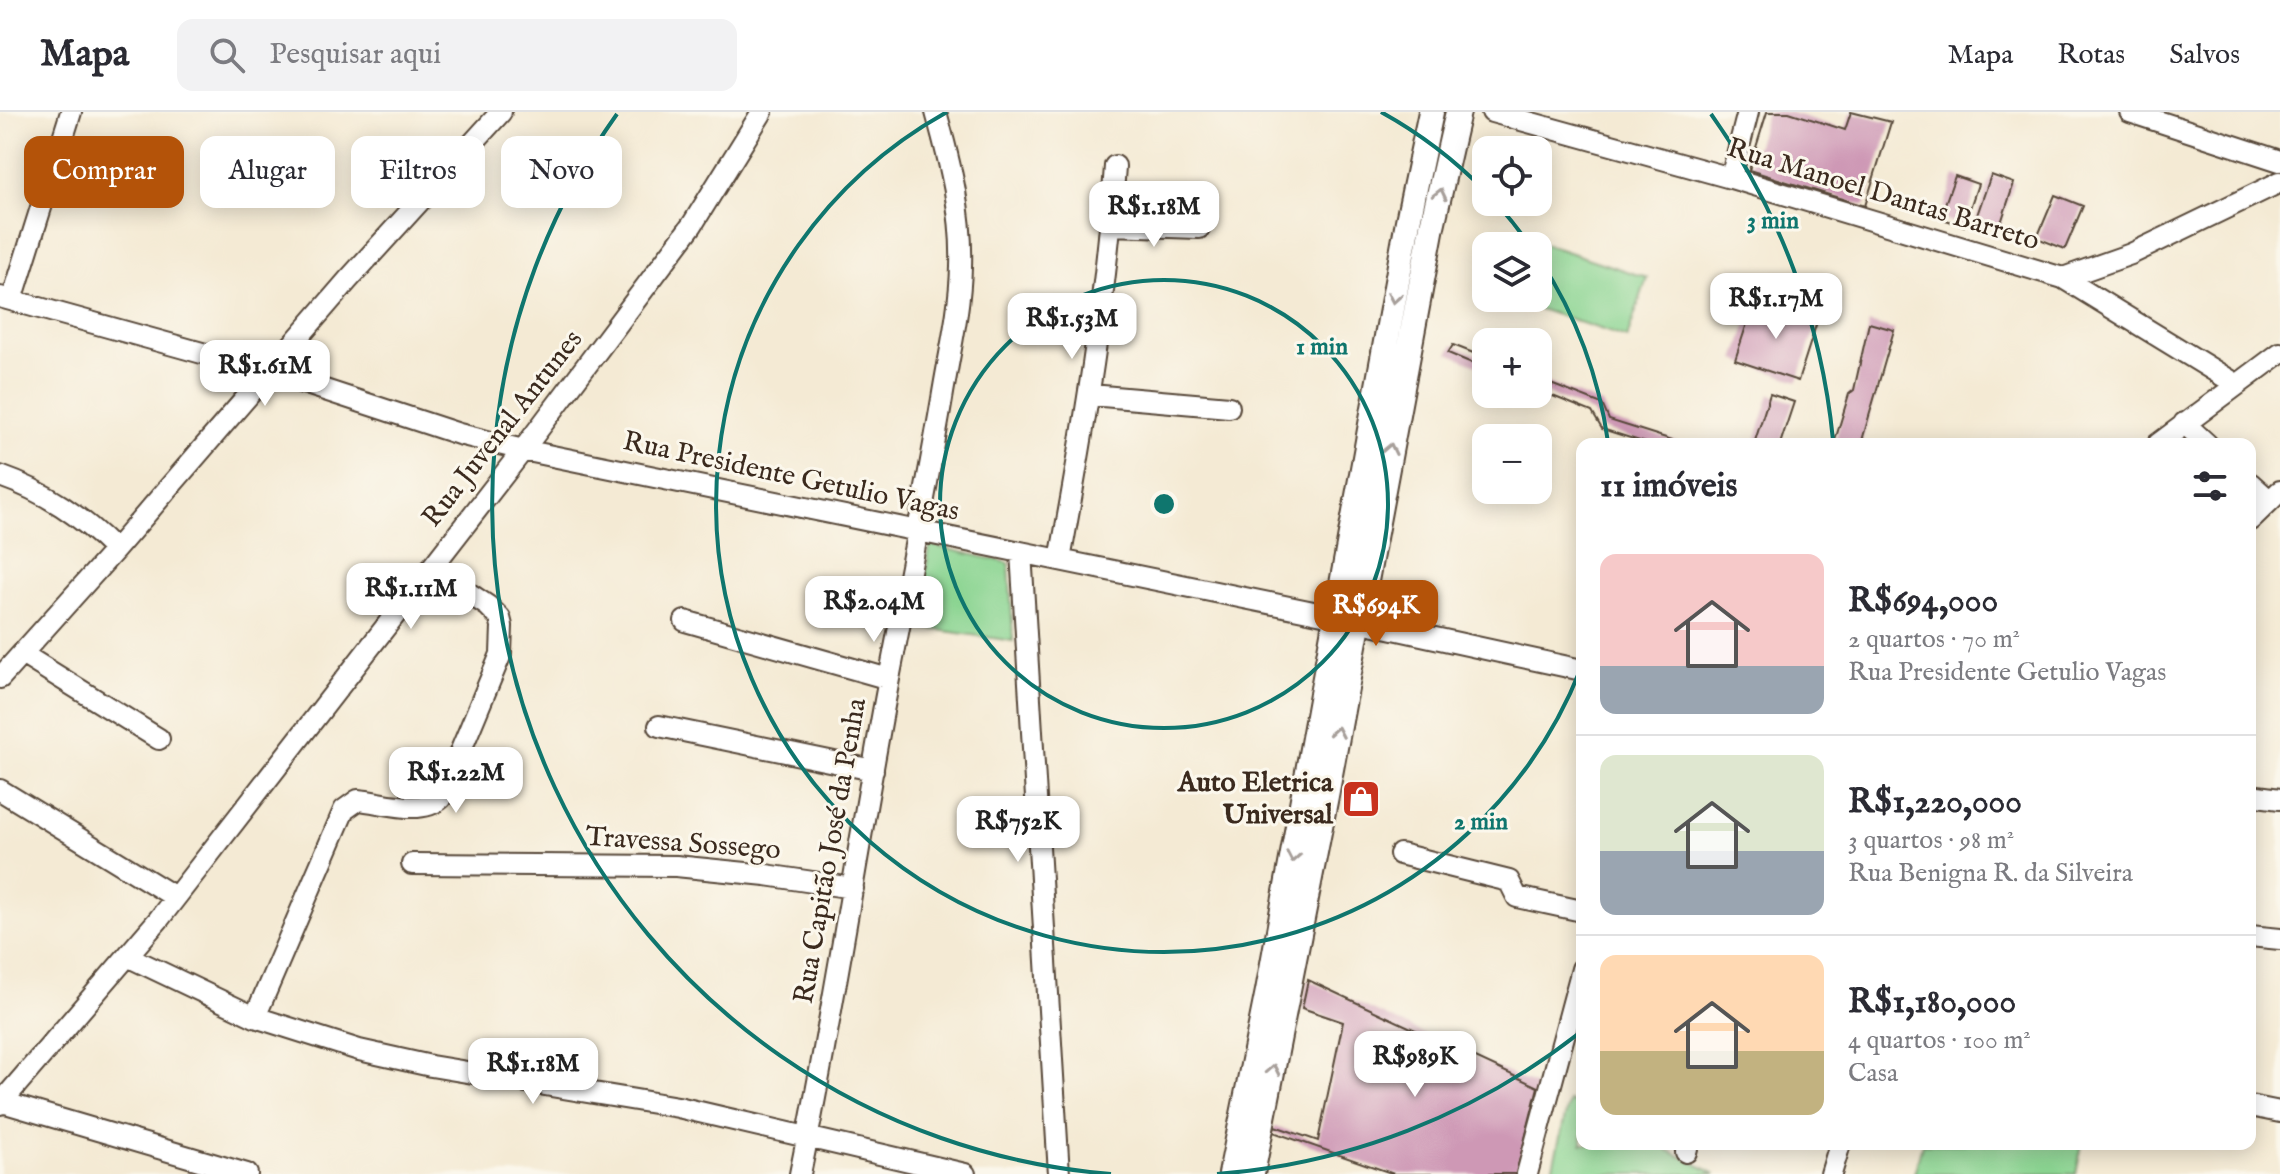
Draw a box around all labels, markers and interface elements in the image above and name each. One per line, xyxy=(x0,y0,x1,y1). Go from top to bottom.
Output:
search box xyxy=(177,19,737,91)
text: Mapa xyxy=(40,31,129,79)
icon: search xyxy=(205,33,249,77)
text: Pesquisar aqui xyxy=(269,36,441,74)
text: Mapa xyxy=(1948,38,2013,73)
text: Rotas xyxy=(2057,38,2125,73)
text: Salvos xyxy=(2169,38,2240,73)
street label: Rua Manoel Dantas Barreto xyxy=(1723,131,2043,259)
chip: Comprar xyxy=(24,136,184,208)
chip: Alugar xyxy=(200,136,335,208)
chip: Filtros xyxy=(351,136,485,208)
chip: Novo xyxy=(501,136,622,208)
map controls xyxy=(1472,136,1552,504)
button: locate xyxy=(1472,136,1552,216)
pin: R$1.18M xyxy=(1080,181,1228,249)
one-way arrow xyxy=(1431,188,1448,201)
text: R$1.18M xyxy=(1107,190,1201,223)
text: 3 min xyxy=(1747,206,1799,237)
button: layers xyxy=(1472,232,1552,312)
pin: R$1.17M xyxy=(1702,273,1850,341)
text: R$1.17M xyxy=(1728,282,1824,315)
one-way arrow xyxy=(1386,292,1403,305)
pin: R$1.53M xyxy=(998,293,1146,361)
text: R$1.53M xyxy=(1026,302,1118,335)
street label: Rua Juvenal Antunes xyxy=(415,323,591,535)
button: + xyxy=(1472,328,1552,408)
text: 1 min xyxy=(1296,332,1348,363)
pin: R$1.61M xyxy=(191,340,339,408)
text: R$1.61M xyxy=(218,349,312,382)
street label: Rua Presidente Getulio Vagas xyxy=(620,424,962,530)
button: − xyxy=(1472,424,1552,504)
one-way arrow xyxy=(1381,443,1398,456)
icon: filters xyxy=(2188,464,2232,508)
text: 11 imóveis xyxy=(1600,465,1738,508)
centre of rings xyxy=(1150,490,1178,518)
pin: R$1.11M xyxy=(337,563,485,631)
text: R$1.11M xyxy=(364,572,458,605)
pin: R$2.04M xyxy=(800,576,948,644)
pin: R$694K xyxy=(1311,580,1441,648)
text: R$694,000 xyxy=(1848,580,1998,623)
text: R$2.04M xyxy=(823,585,925,618)
icon: home xyxy=(1664,586,1760,682)
text: R$694K xyxy=(1332,589,1420,622)
text: 2 quartos · 70 m² xyxy=(1848,623,2020,656)
text: Rua Presidente Getulio Vagas xyxy=(1848,656,2166,689)
street label: Rua Capitão José da Penha xyxy=(787,695,875,1007)
one-way arrow xyxy=(1328,725,1345,739)
pin: R$1.22M xyxy=(382,747,530,815)
text: R$1.22M xyxy=(407,756,505,789)
place label: Auto Eletrica Universal xyxy=(1177,766,1334,833)
shop icon: Auto Eletrica Universal xyxy=(1340,778,1382,820)
text: R$1,220,000 xyxy=(1848,781,2022,824)
icon: home xyxy=(1664,787,1760,883)
pin: R$752K xyxy=(953,796,1083,864)
text: R$752K xyxy=(975,805,1061,838)
text: 2 min xyxy=(1454,807,1508,838)
street label: Travessa Sossego xyxy=(584,820,782,868)
text: 3 quartos · 98 m² xyxy=(1848,824,2014,857)
one-way arrow xyxy=(1285,850,1302,864)
text: Rua Benigna R. da Silveira xyxy=(1848,857,2133,890)
text: R$1,180,000 xyxy=(1848,981,2016,1024)
icon: home xyxy=(1664,987,1760,1083)
text: 4 quartos · 100 m² xyxy=(1848,1024,2031,1057)
pin: R$989K xyxy=(1350,1031,1480,1099)
pin: R$1.18M xyxy=(459,1038,607,1106)
text: R$989K xyxy=(1372,1040,1458,1073)
text: R$1.18M xyxy=(486,1047,580,1080)
text: Casa xyxy=(1848,1057,1898,1090)
one-way arrow xyxy=(1263,1063,1280,1077)

